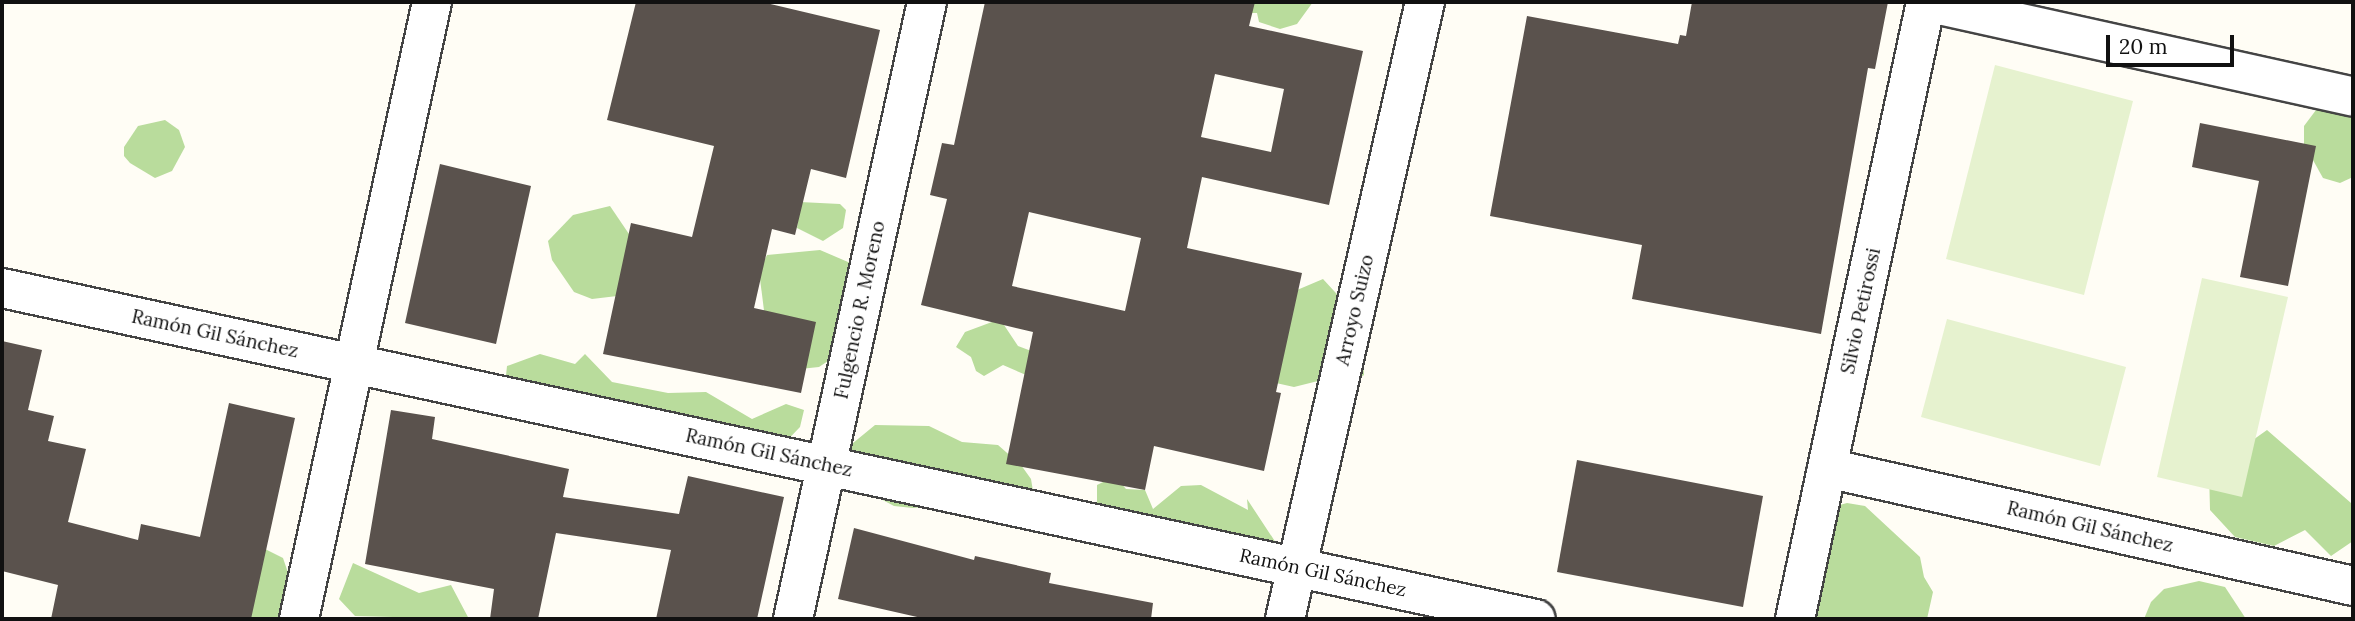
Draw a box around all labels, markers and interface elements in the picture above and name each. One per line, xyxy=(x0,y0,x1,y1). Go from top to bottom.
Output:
scale bar xyxy=(2110,21,2238,65)
text: 20 m xyxy=(2119,33,2168,60)
street label: Fulgencio R. Moreno xyxy=(830,219,890,401)
street label: Silvio Petirossi xyxy=(1836,246,1886,376)
street label: Arroyo Suizo xyxy=(1331,252,1379,368)
street label: Ramón Gil Sánchez xyxy=(130,305,300,363)
street label: Ramón Gil Sánchez xyxy=(684,424,854,482)
street label: Ramón Gil Sánchez xyxy=(2005,497,2175,557)
street label: Ramón Gil Sánchez xyxy=(1238,544,1408,602)

